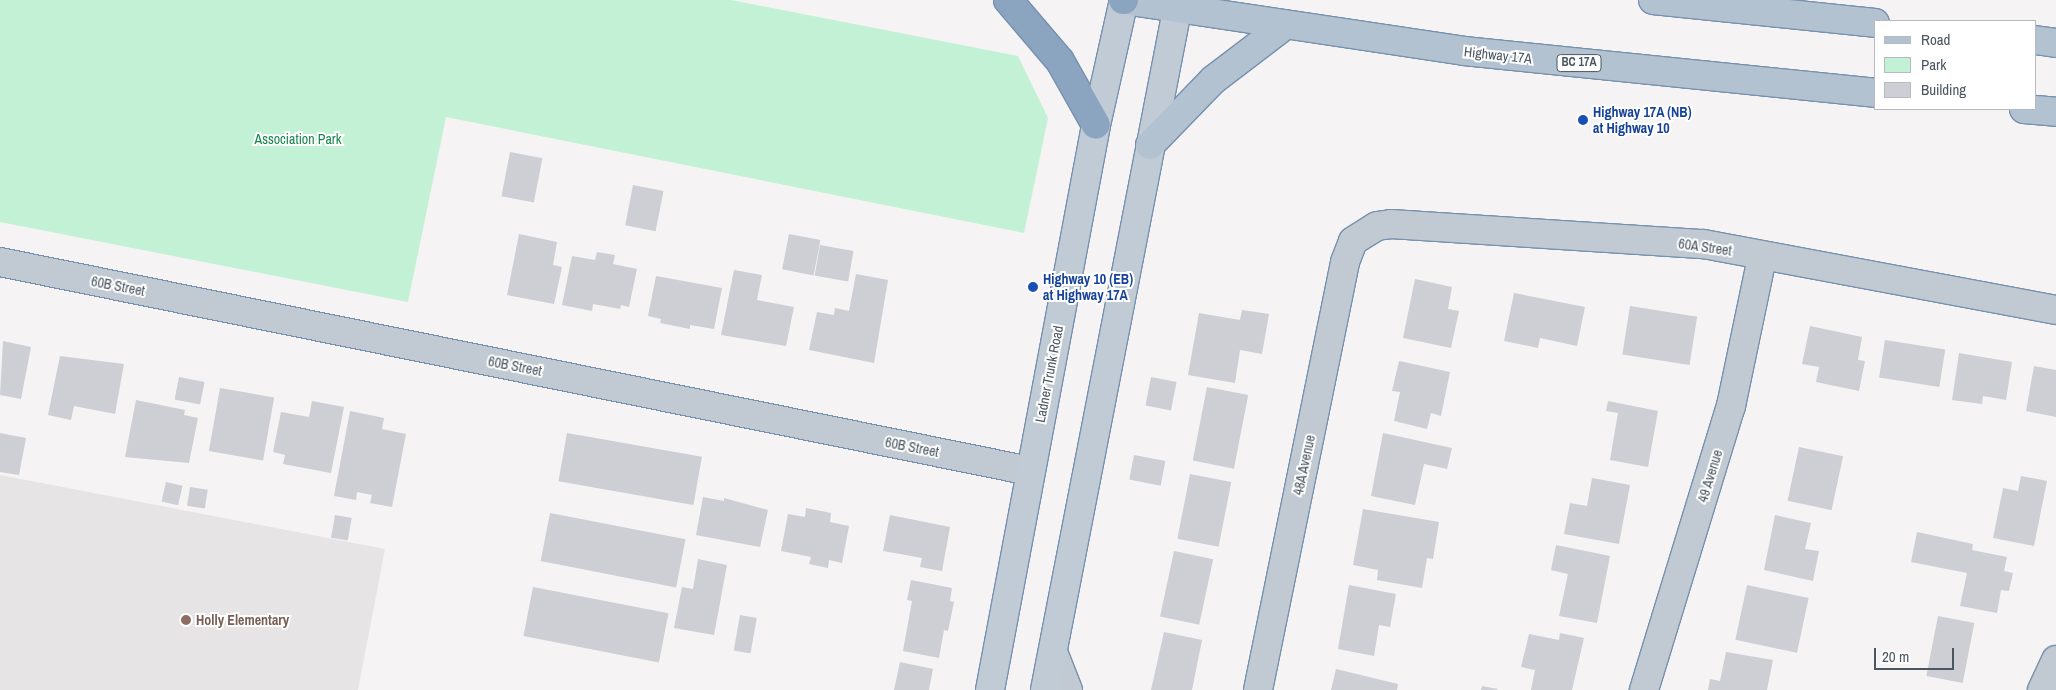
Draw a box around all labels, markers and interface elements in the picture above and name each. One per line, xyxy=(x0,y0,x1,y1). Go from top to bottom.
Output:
legend xyxy=(1874,20,2036,110)
text: Road xyxy=(1921,29,1950,50)
street label: Highway 17A xyxy=(1463,43,1533,67)
road number: BC 17A xyxy=(1556,54,1602,72)
text: Park xyxy=(1921,54,1946,75)
text: Building xyxy=(1921,79,1966,100)
place label: Highway 17A (NB) at Highway 10 xyxy=(1593,104,1692,136)
marker: Highway 17A (NB) at Highway 10 xyxy=(1577,114,1589,126)
park label: Association Park xyxy=(255,131,341,147)
street label: 60A Street xyxy=(1677,235,1733,259)
place label: Highway 10 (EB) at Highway 17A xyxy=(1043,271,1133,304)
street label: 60B Street xyxy=(90,273,146,299)
marker: Highway 10 (EB) at Highway 17A xyxy=(1027,281,1039,293)
street label: Ladner Trunk Road xyxy=(1031,324,1067,424)
street label: 60B Street xyxy=(487,353,543,379)
street label: 48A Avenue xyxy=(1289,433,1319,497)
street label: 60B Street xyxy=(884,434,940,460)
street label: 49 Avenue xyxy=(1694,447,1726,505)
place label: Holly Elementary xyxy=(196,612,289,628)
marker: Holly Elementary xyxy=(180,614,192,626)
scale bar xyxy=(1876,638,1956,670)
text: 20 m xyxy=(1882,646,1909,667)

